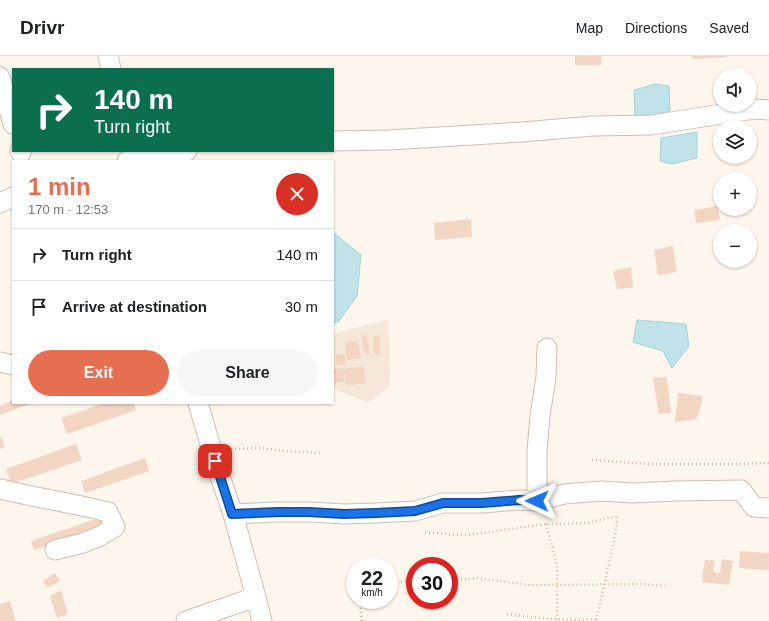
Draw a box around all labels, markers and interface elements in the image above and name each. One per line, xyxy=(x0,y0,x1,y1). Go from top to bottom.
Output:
text: Drivr xyxy=(20,17,64,38)
text: Map xyxy=(576,20,603,36)
text: Directions xyxy=(625,20,687,36)
text: Saved xyxy=(709,20,749,36)
map controls xyxy=(713,68,757,268)
button: sound xyxy=(713,68,757,112)
icon: right xyxy=(28,84,80,136)
text: 140 m xyxy=(94,84,173,115)
text: Turn right xyxy=(94,117,170,137)
button: layers xyxy=(713,120,757,164)
button: + xyxy=(713,172,757,216)
text: 1 min xyxy=(28,173,91,200)
button: close xyxy=(276,173,318,215)
text: 170 m · 12:53 xyxy=(28,202,108,217)
button: − xyxy=(713,224,757,268)
icon: right xyxy=(28,244,50,266)
text: Turn right xyxy=(62,246,132,263)
text: 140 m xyxy=(276,246,318,263)
icon: arrive xyxy=(28,296,50,318)
text: Arrive at destination xyxy=(62,298,207,315)
text: 30 m xyxy=(285,298,318,315)
button: Exit xyxy=(28,350,169,396)
button: Share xyxy=(177,350,318,396)
pin xyxy=(198,444,232,478)
icon: arrive xyxy=(204,450,226,472)
position arrow xyxy=(516,480,558,522)
speed limit sign: 30 xyxy=(406,557,458,609)
text: 22 xyxy=(361,567,383,589)
text: km/h xyxy=(361,587,383,598)

